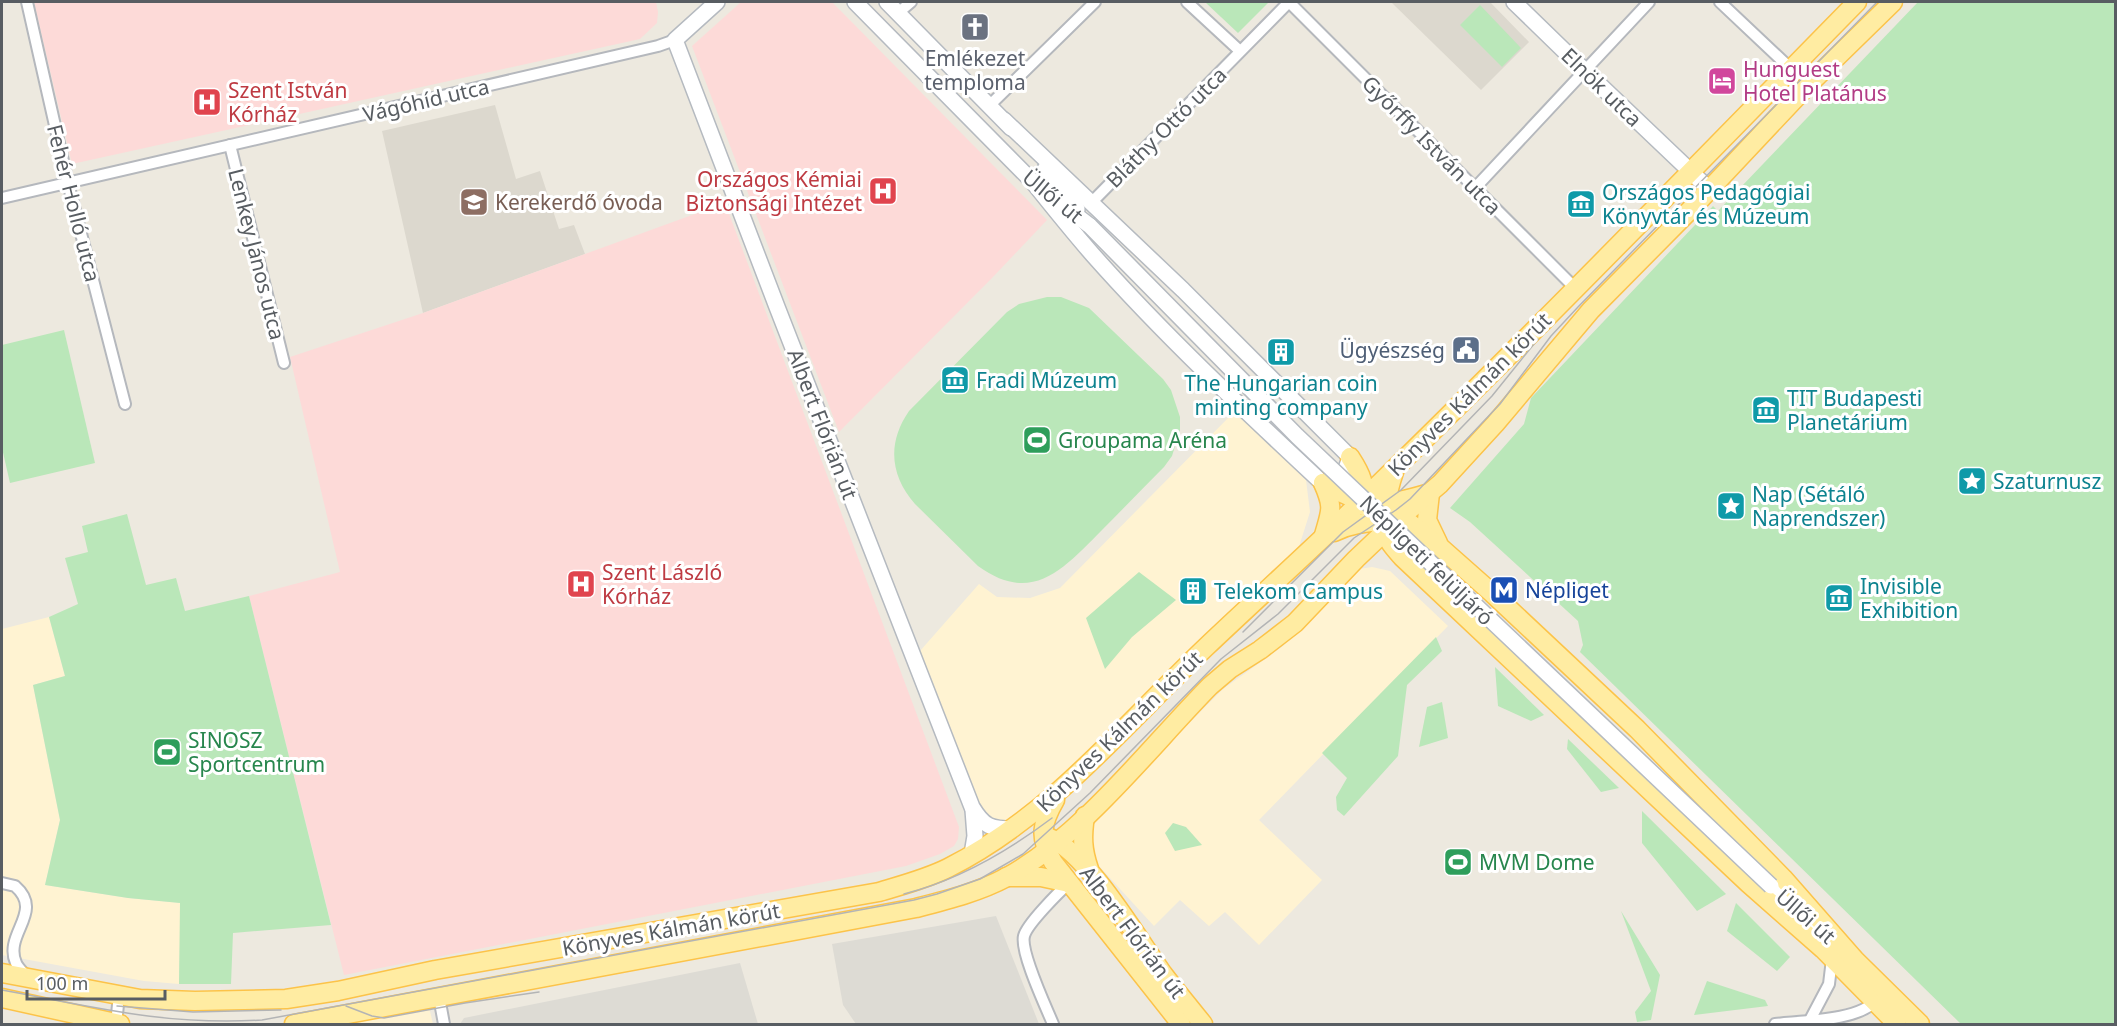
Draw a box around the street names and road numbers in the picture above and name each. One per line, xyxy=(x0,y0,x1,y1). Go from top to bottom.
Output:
street label: Elnök utca xyxy=(1556,42,1648,132)
street label: Bláthy Ottó utca xyxy=(1100,61,1232,193)
street label: Győrffy István utca xyxy=(1356,69,1508,221)
street label: Vágóhíd utca xyxy=(360,72,492,128)
street label: Fehér Holló utca xyxy=(41,121,107,285)
street label: Üllői út xyxy=(1017,163,1089,229)
street label: Lenkey János utca xyxy=(222,165,292,343)
street label: Könyves Kálmán körút xyxy=(1381,306,1557,482)
street label: Albert Flórián út xyxy=(781,345,865,504)
street label: Népligeti felüljáró xyxy=(1354,489,1500,631)
street label: Könyves Kálmán körút xyxy=(1030,644,1208,818)
street label: Albert Flórián út xyxy=(1074,860,1192,1004)
street label: Üllői út xyxy=(1770,882,1842,950)
street label: Könyves Kálmán körút xyxy=(560,896,782,962)

